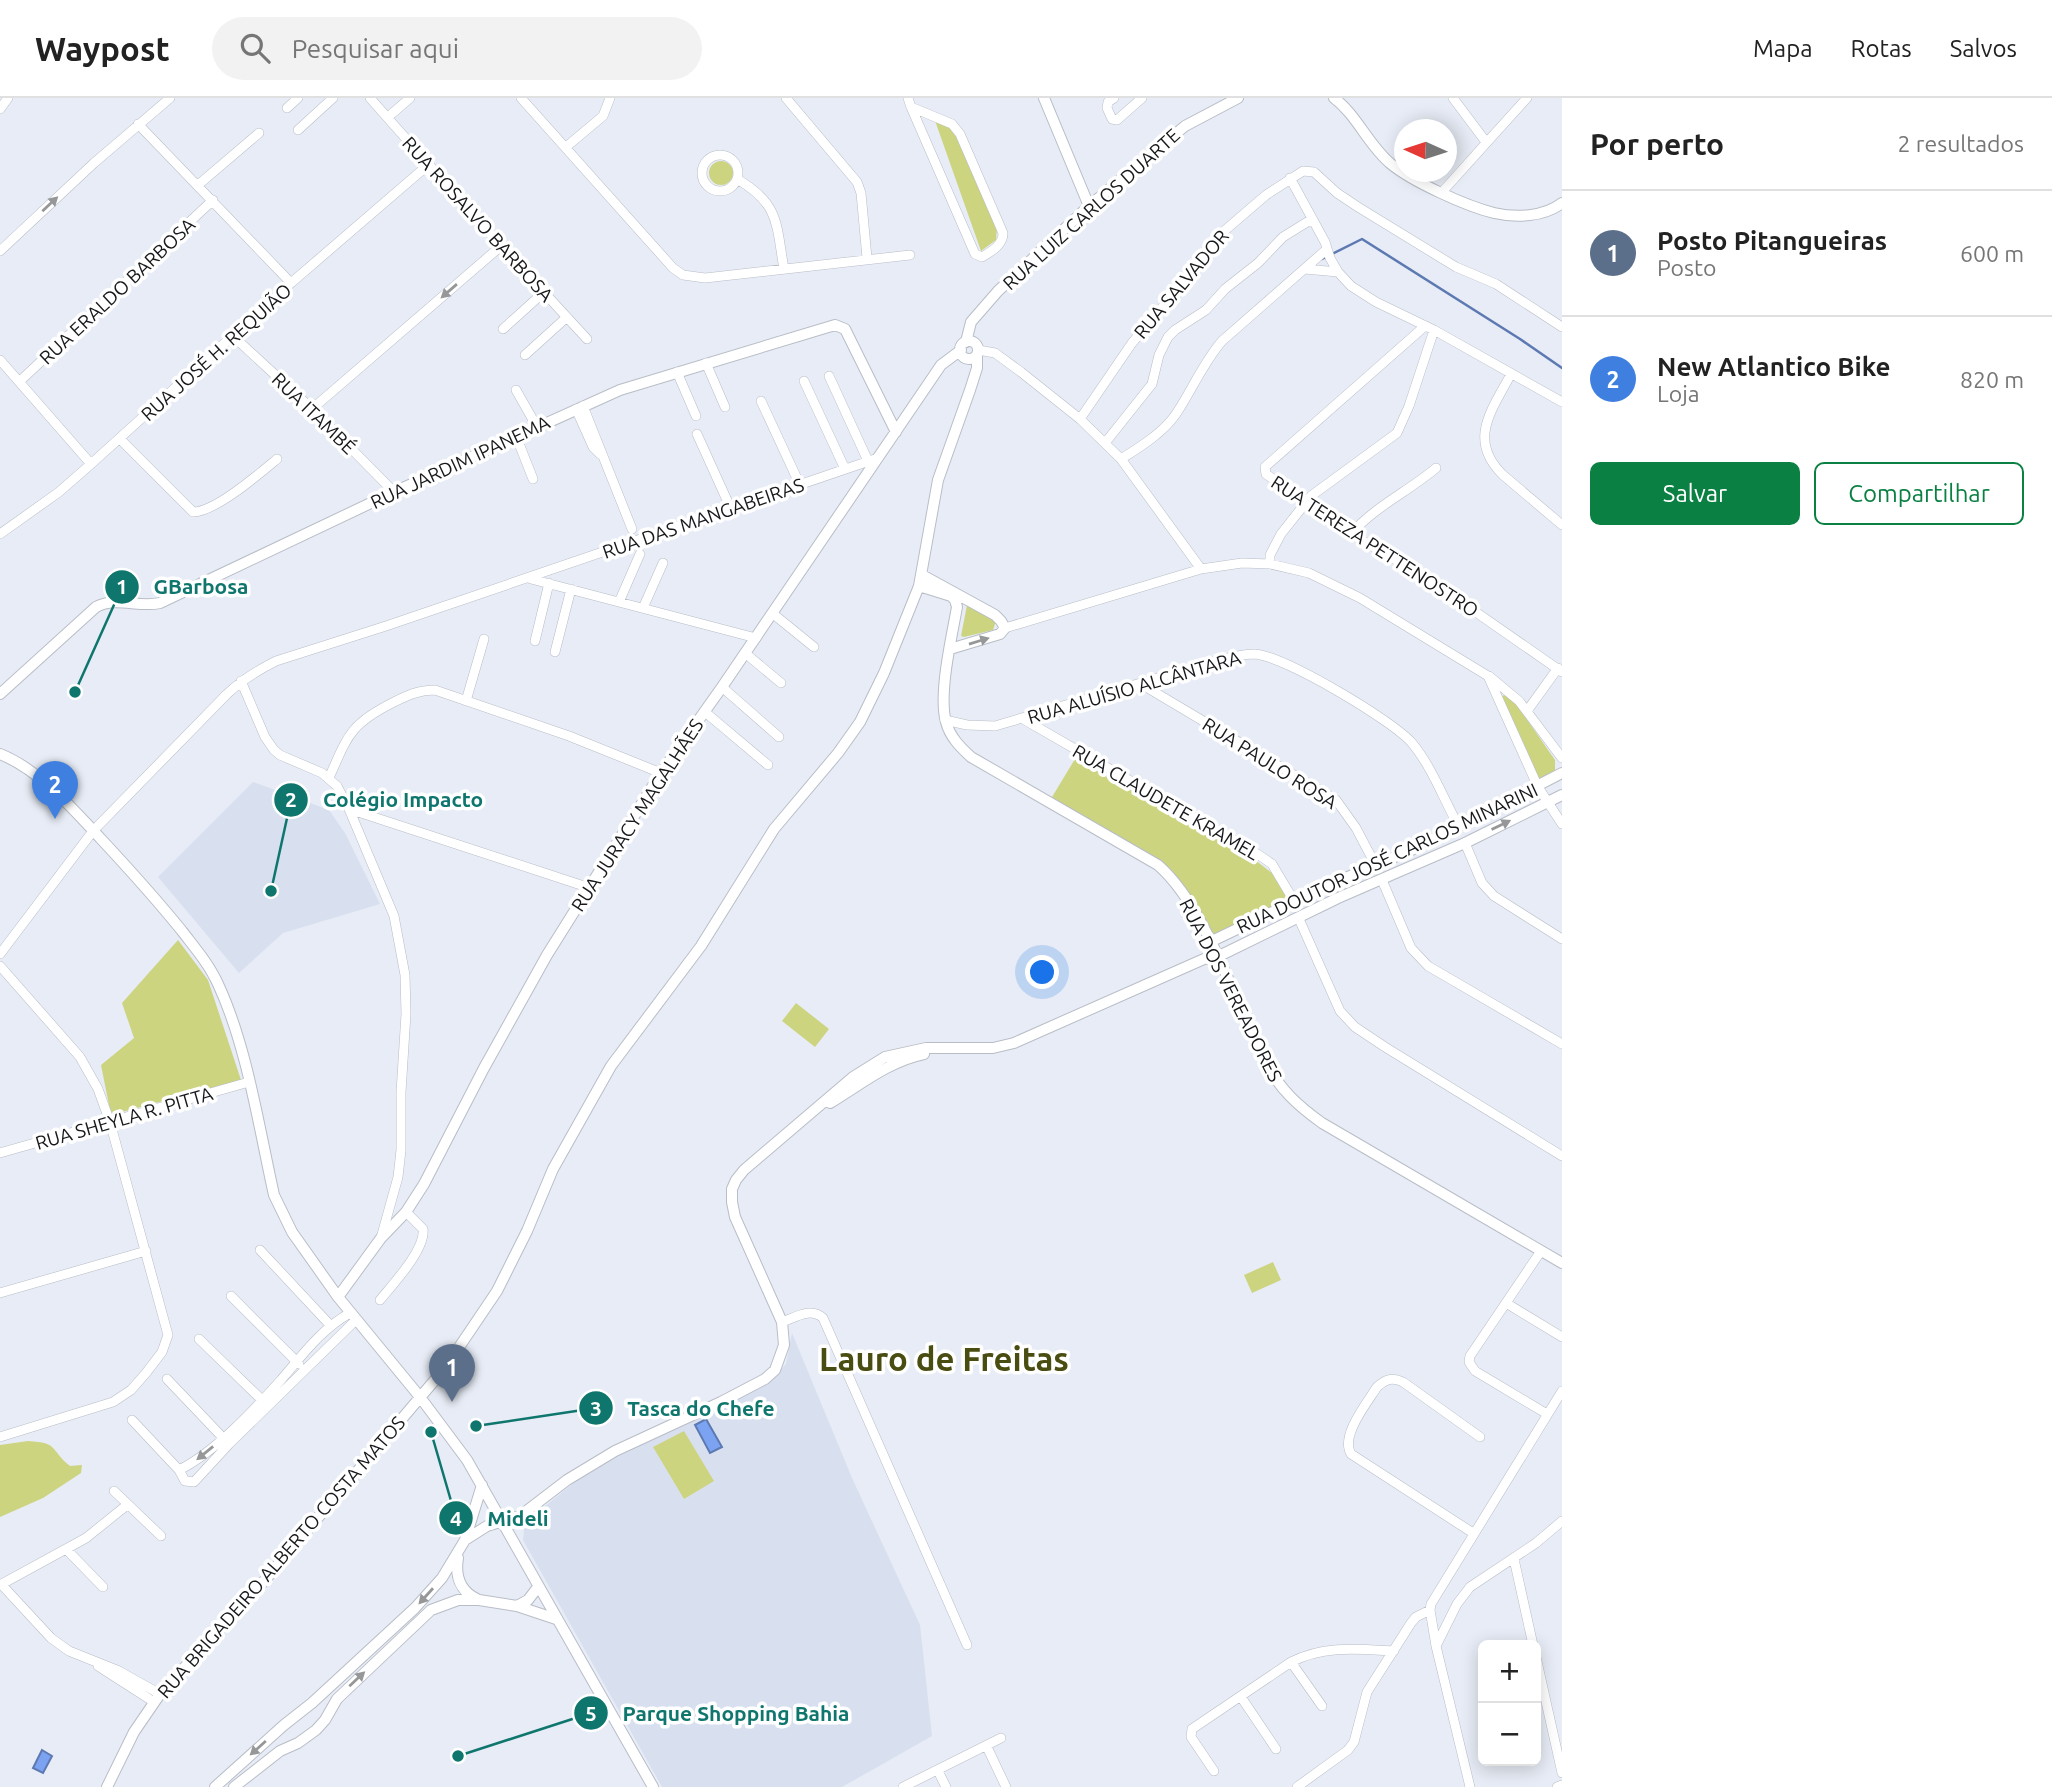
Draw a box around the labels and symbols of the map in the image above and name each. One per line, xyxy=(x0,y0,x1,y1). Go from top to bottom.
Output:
north arrow xyxy=(1394,119,1457,182)
street label: RUA LUIZ CARLOS DUARTE xyxy=(998,124,1184,294)
street label: RUA ROSALVO BARBOSA xyxy=(398,132,558,307)
one-way arrow xyxy=(41,197,58,213)
street label: RUA ERALDO BARBOSA xyxy=(35,213,200,369)
street label: RUA SALVADOR xyxy=(1129,225,1233,343)
street label: RUA JOSÉ H. REQUIÃO xyxy=(136,279,296,425)
one-way arrow xyxy=(440,283,458,299)
street label: RUA ITAMBÉ xyxy=(268,368,360,458)
street label: RUA JARDIM IPANEMA xyxy=(367,411,554,513)
street label: RUA TEREZA PETTENOSTRO xyxy=(1267,471,1483,621)
street label: RUA DAS MANGABEIRAS xyxy=(599,473,807,563)
callout: GBarbosa xyxy=(104,566,262,608)
text: 1 xyxy=(116,574,128,598)
text: GBarbosa xyxy=(153,574,249,598)
one-way arrow xyxy=(968,635,989,645)
street label: RUA ALUÍSIO ALCÂNTARA xyxy=(1025,646,1244,728)
street label: RUA PAULO ROSA xyxy=(1199,713,1342,814)
street label: RUA JURACY MAGALHÃES xyxy=(566,715,708,915)
street label: RUA CLAUDETE KRAMEL xyxy=(1069,740,1263,865)
pin: 2 xyxy=(32,761,78,819)
street label: RUA DOUTOR JOSÉ CARLOS MINARINI xyxy=(1233,778,1541,938)
callout: Colégio Impacto xyxy=(274,779,497,821)
text: 2 xyxy=(285,787,297,811)
text: Colégio Impacto xyxy=(323,787,483,811)
one-way arrow xyxy=(1491,820,1511,831)
street label: RUA DOS VEREADORES xyxy=(1175,895,1287,1085)
your location xyxy=(1025,955,1059,989)
street label: RUA SHEYLA R. PITTA xyxy=(33,1082,216,1154)
district label: Lauro de Freitas xyxy=(819,1340,1069,1377)
pin: 1 xyxy=(429,1344,475,1402)
callout: Tasca do Chefe xyxy=(578,1387,789,1429)
text: 3 xyxy=(590,1396,602,1420)
text: Tasca do Chefe xyxy=(627,1396,775,1420)
street label: RUA BRIGADEIRO ALBERTO COSTA MATOS xyxy=(153,1412,409,1702)
one-way arrow xyxy=(196,1445,213,1460)
callout: Mideli xyxy=(438,1497,563,1539)
text: 4 xyxy=(450,1506,462,1530)
text: Mideli xyxy=(487,1506,549,1530)
one-way arrow xyxy=(418,1587,434,1605)
one-way arrow xyxy=(348,1672,365,1688)
callout: Parque Shopping Bahia xyxy=(573,1692,863,1734)
text: 5 xyxy=(585,1701,597,1725)
text: Parque Shopping Bahia xyxy=(622,1701,850,1725)
one-way arrow xyxy=(249,1740,267,1756)

